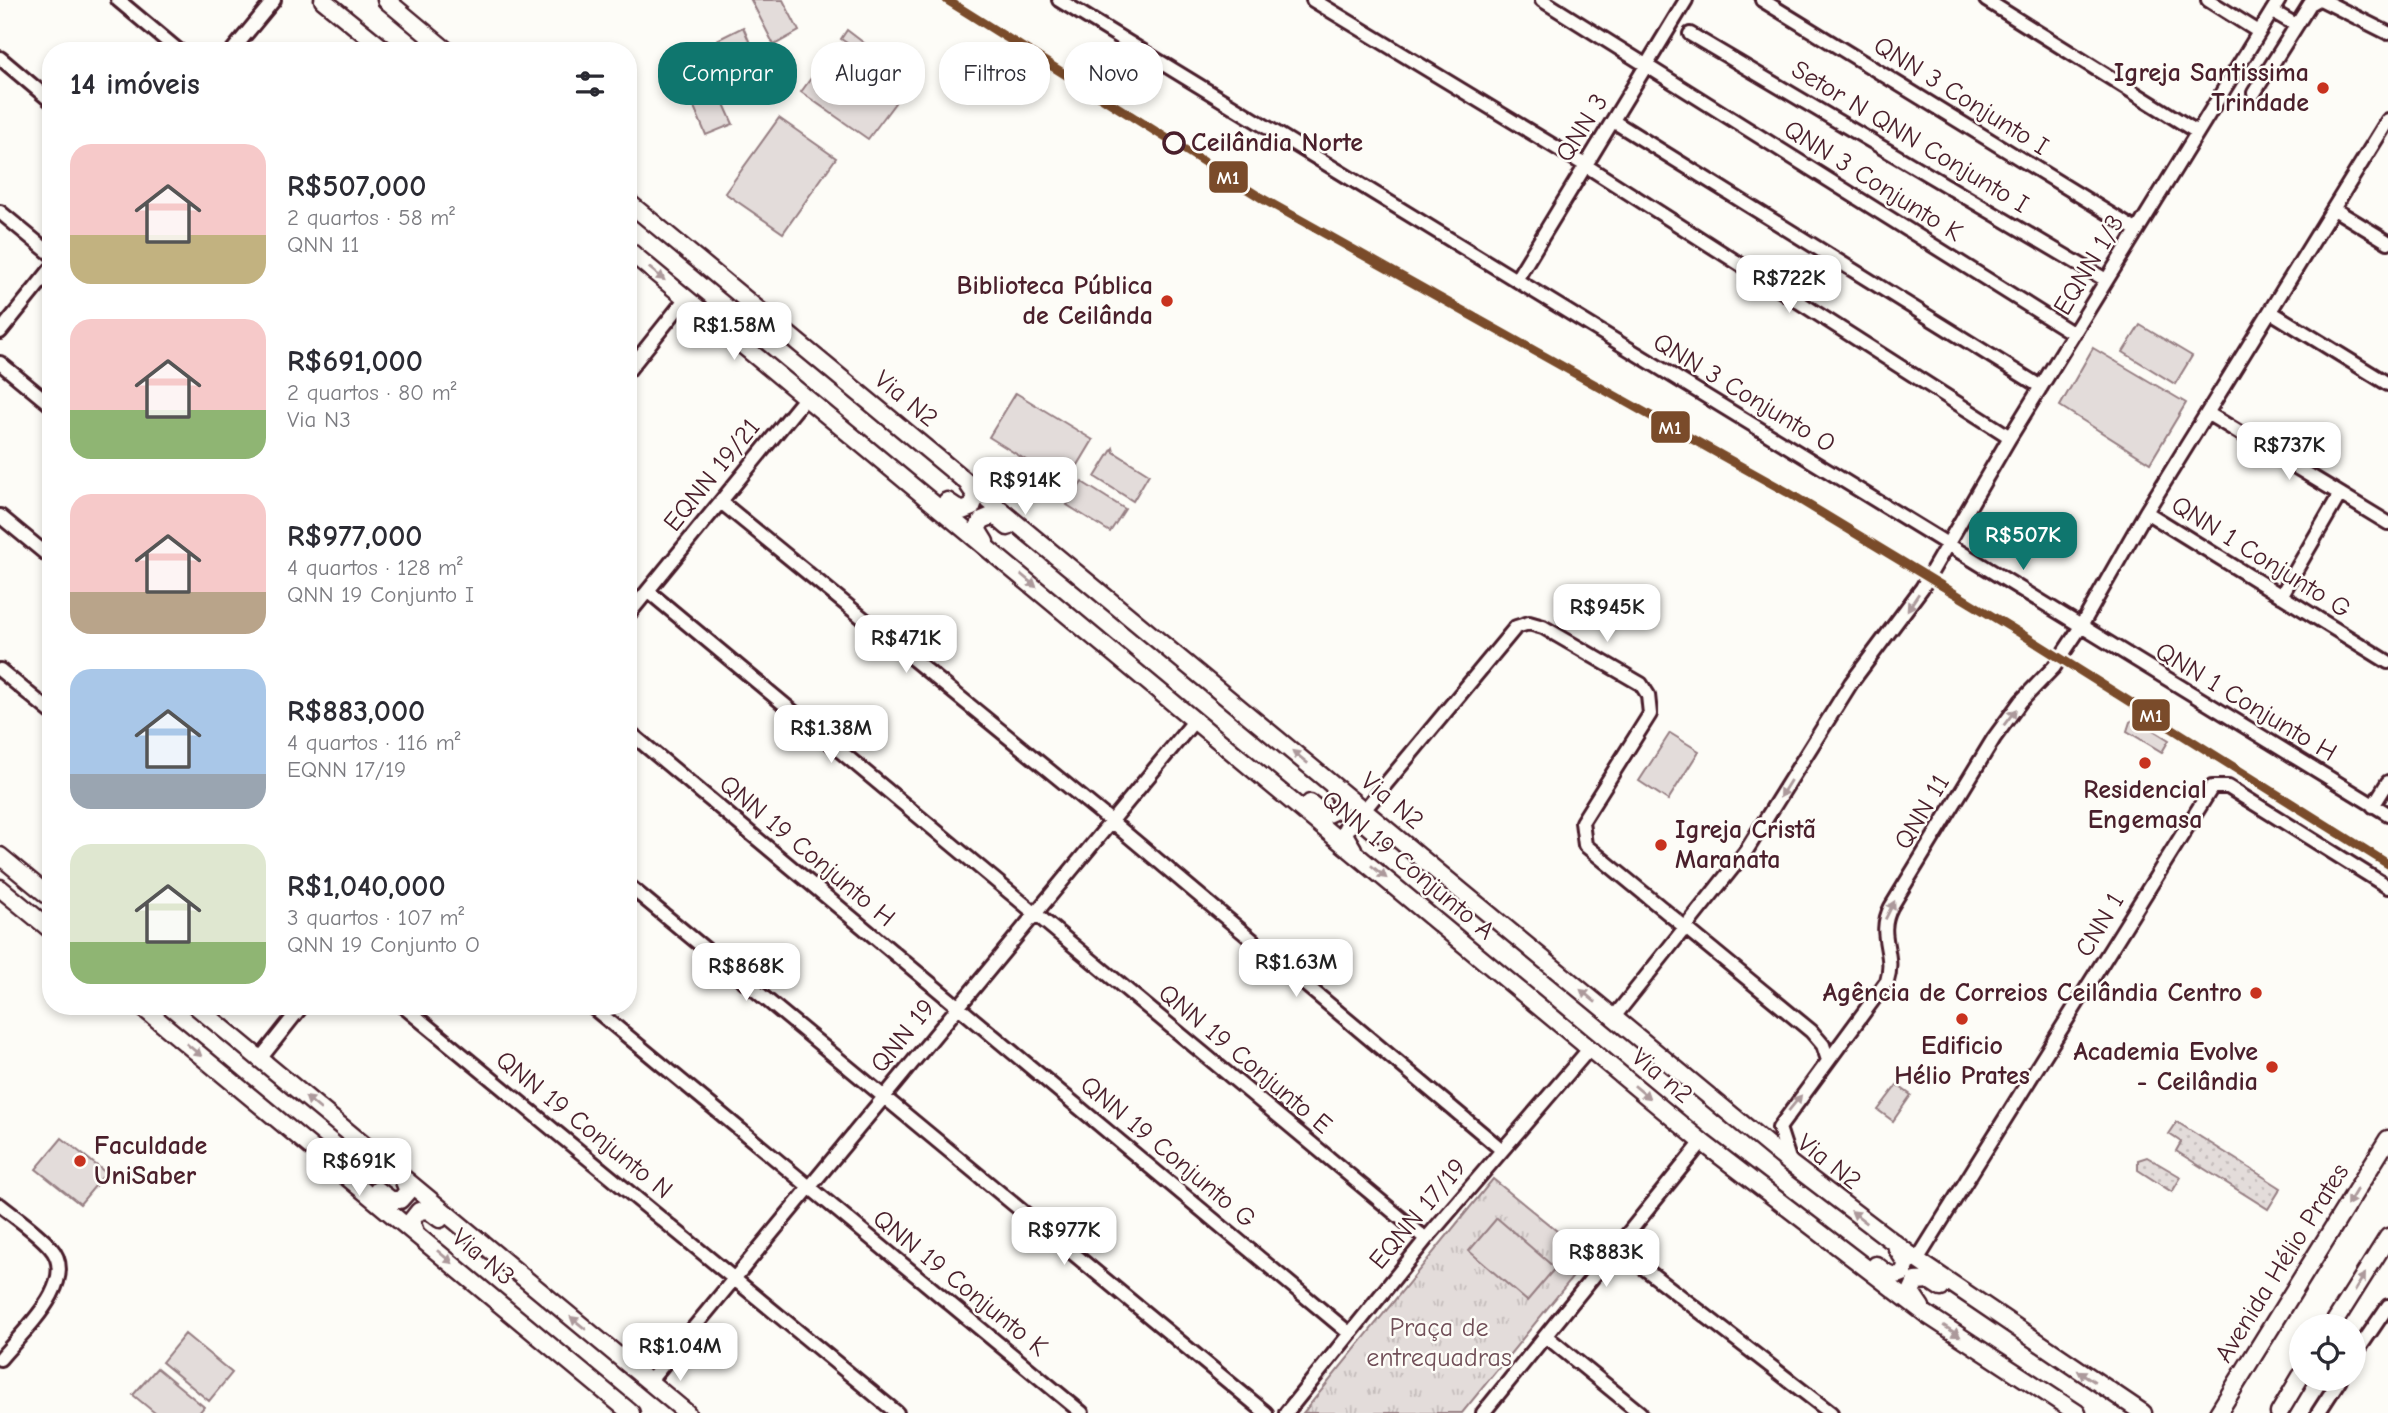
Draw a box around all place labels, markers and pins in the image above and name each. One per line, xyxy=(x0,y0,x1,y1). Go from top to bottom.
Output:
place label: Igreja Santissima Trindade xyxy=(2114,58,2309,118)
marker: Igreja Santissima Trindade xyxy=(2315,80,2331,96)
place label: Ceilândia Norte xyxy=(1191,128,1363,158)
marker: Ceilândia Norte xyxy=(1163,132,1185,154)
pin: R$722K xyxy=(1732,256,1846,315)
place label: Biblioteca Pública de Ceilânda xyxy=(957,271,1153,331)
marker: Biblioteca Pública de Ceilânda xyxy=(1159,293,1175,309)
pin: R$1.58M xyxy=(669,302,799,362)
pin: R$737K xyxy=(2232,422,2346,482)
pin: R$914K xyxy=(968,458,1082,517)
pin: R$507K xyxy=(1966,512,2080,572)
pin: R$945K xyxy=(1550,584,1664,644)
pin: R$471K xyxy=(849,616,963,675)
pin: R$1.38M xyxy=(766,706,896,765)
marker: Residencial Engemasa xyxy=(2137,755,2153,771)
place label: Residencial Engemasa xyxy=(2083,775,2207,835)
place label: Igreja Cristã Maranata xyxy=(1675,815,1816,875)
marker: Igreja Cristã Maranata xyxy=(1653,837,1669,853)
pin: R$1.63M xyxy=(1231,940,1361,999)
pin: R$868K xyxy=(689,944,803,1003)
place label: Agência de Correios Ceilândia Centro xyxy=(1823,978,2242,1008)
marker: Agência de Correios Ceilândia Centro xyxy=(2248,985,2264,1001)
marker: Edificio Hélio Prates xyxy=(1954,1011,1970,1027)
place label: Edificio Hélio Prates xyxy=(1894,1031,2030,1091)
place label: Academia Evolve - Ceilândia xyxy=(2073,1037,2258,1097)
marker: Academia Evolve - Ceilândia xyxy=(2264,1059,2280,1075)
place label: Faculdade UniSaber xyxy=(94,1131,207,1191)
pin: R$691K xyxy=(302,1138,416,1198)
marker: Faculdade UniSaber xyxy=(72,1153,88,1169)
pin: R$977K xyxy=(1007,1208,1121,1267)
pin: R$883K xyxy=(1549,1230,1663,1289)
pin: R$1.04M xyxy=(615,1324,745,1383)

